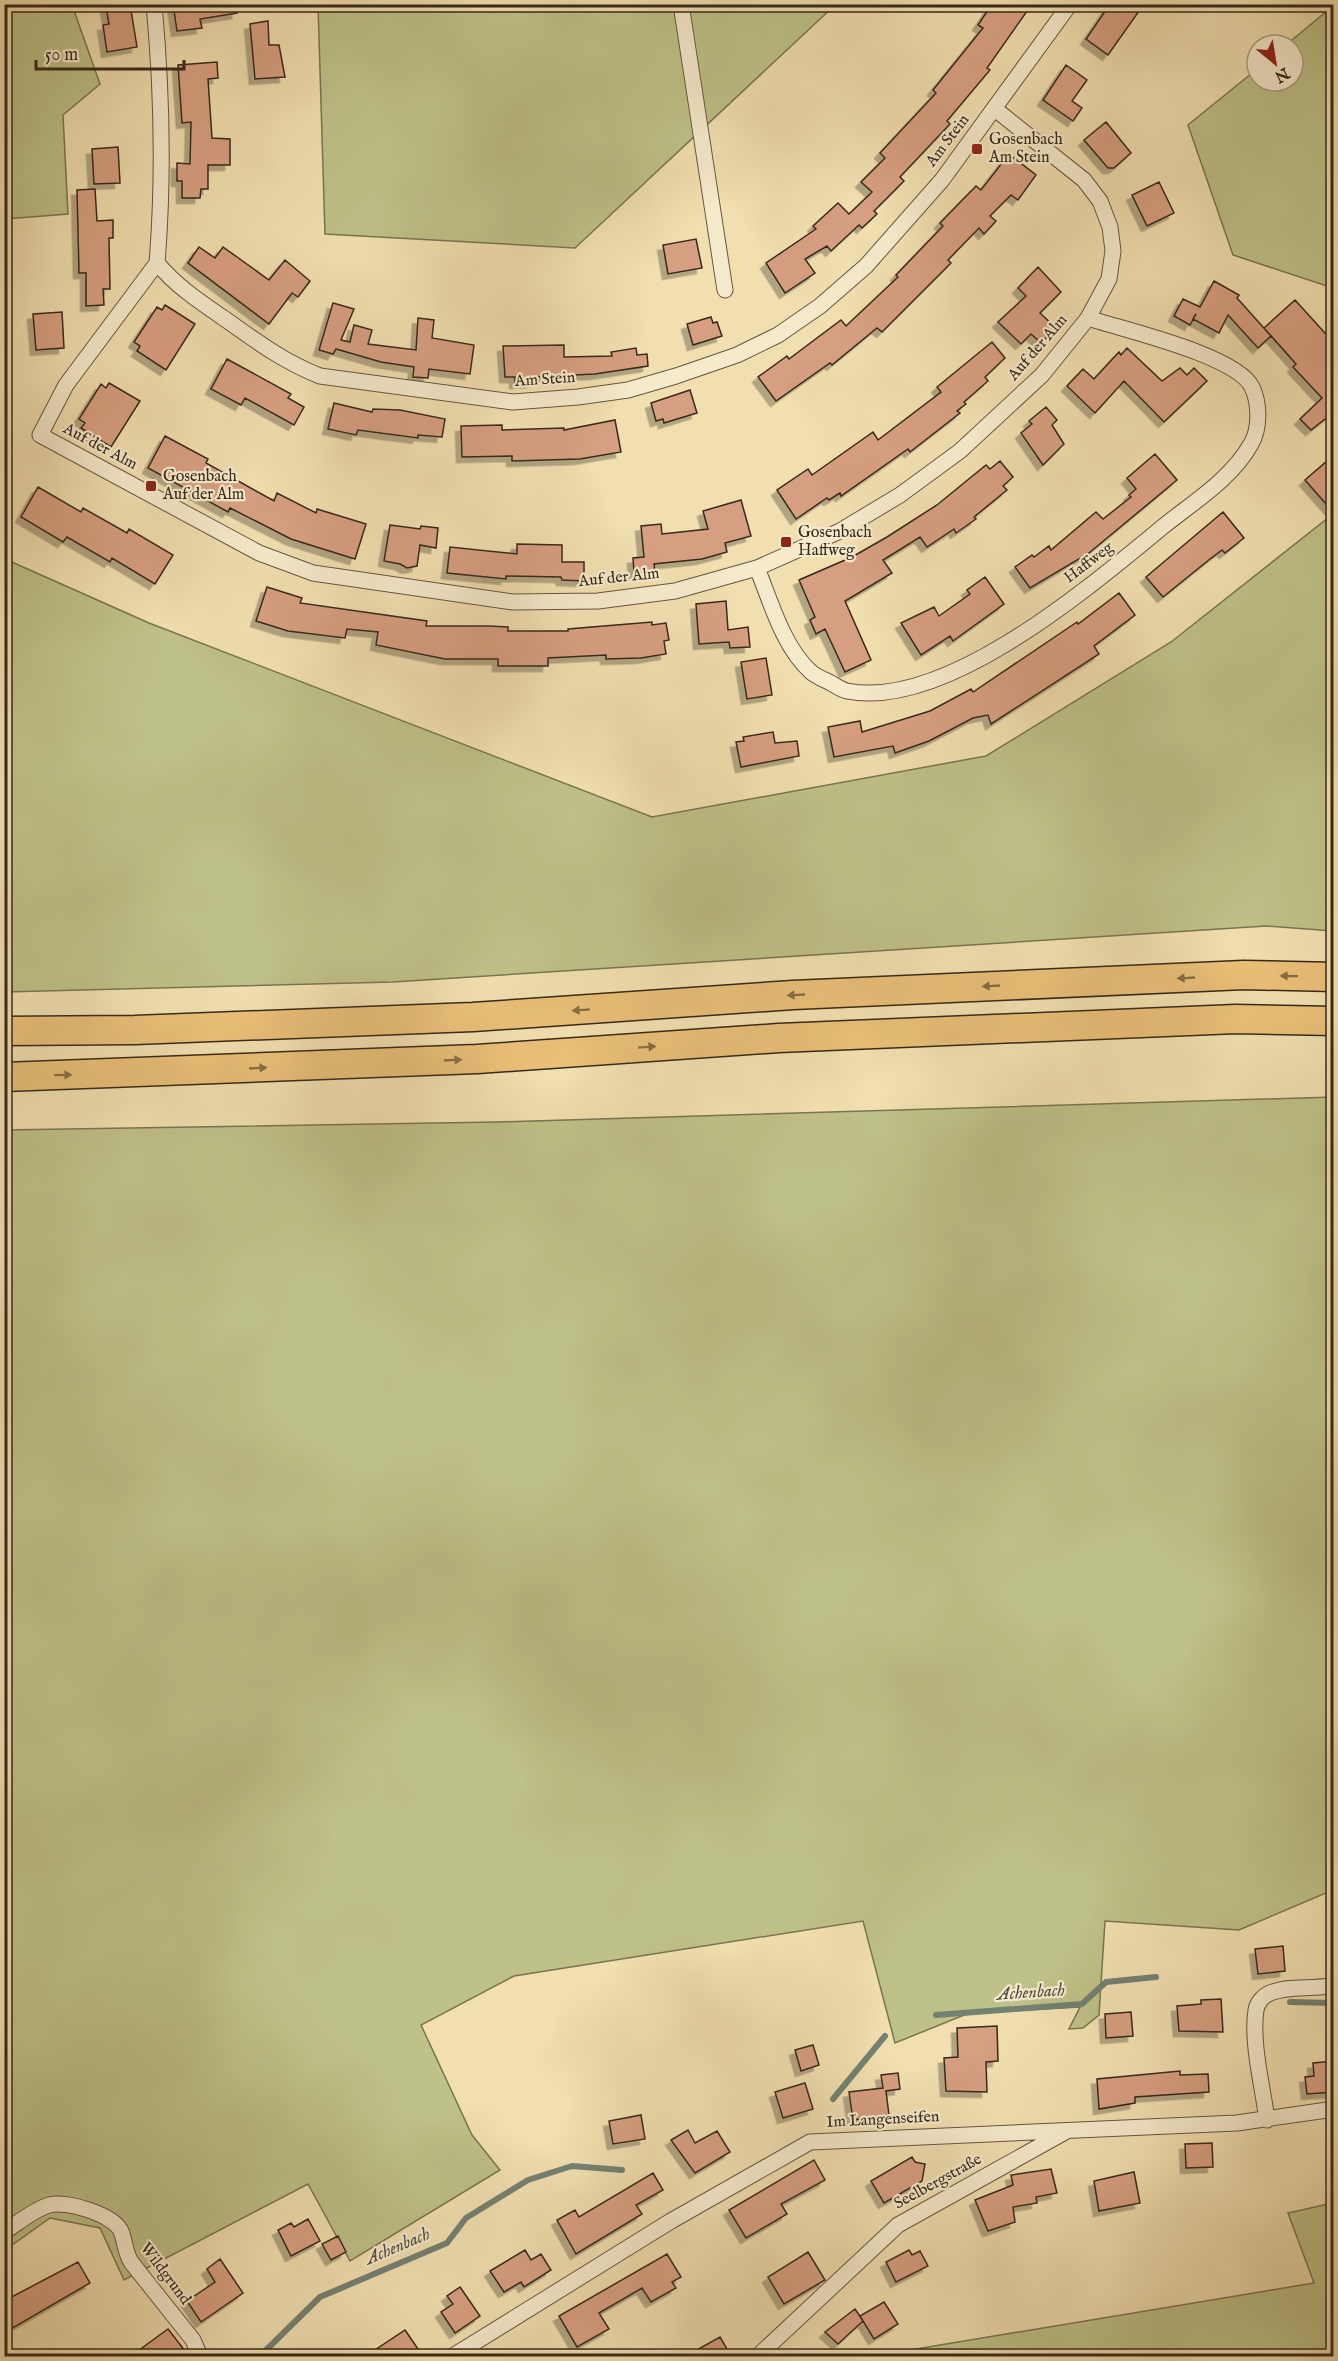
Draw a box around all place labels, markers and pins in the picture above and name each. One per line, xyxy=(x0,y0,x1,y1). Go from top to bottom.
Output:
place label: Gosenbach Am Stein xyxy=(988,130,1063,168)
marker: Gosenbach Am Stein xyxy=(970,142,984,156)
place label: Gosenbach Auf der Alm xyxy=(162,467,244,505)
marker: Gosenbach Auf der Alm xyxy=(144,479,158,493)
place label: Gosenbach Haffweg xyxy=(798,523,872,561)
marker: Gosenbach Haffweg xyxy=(779,535,793,549)

